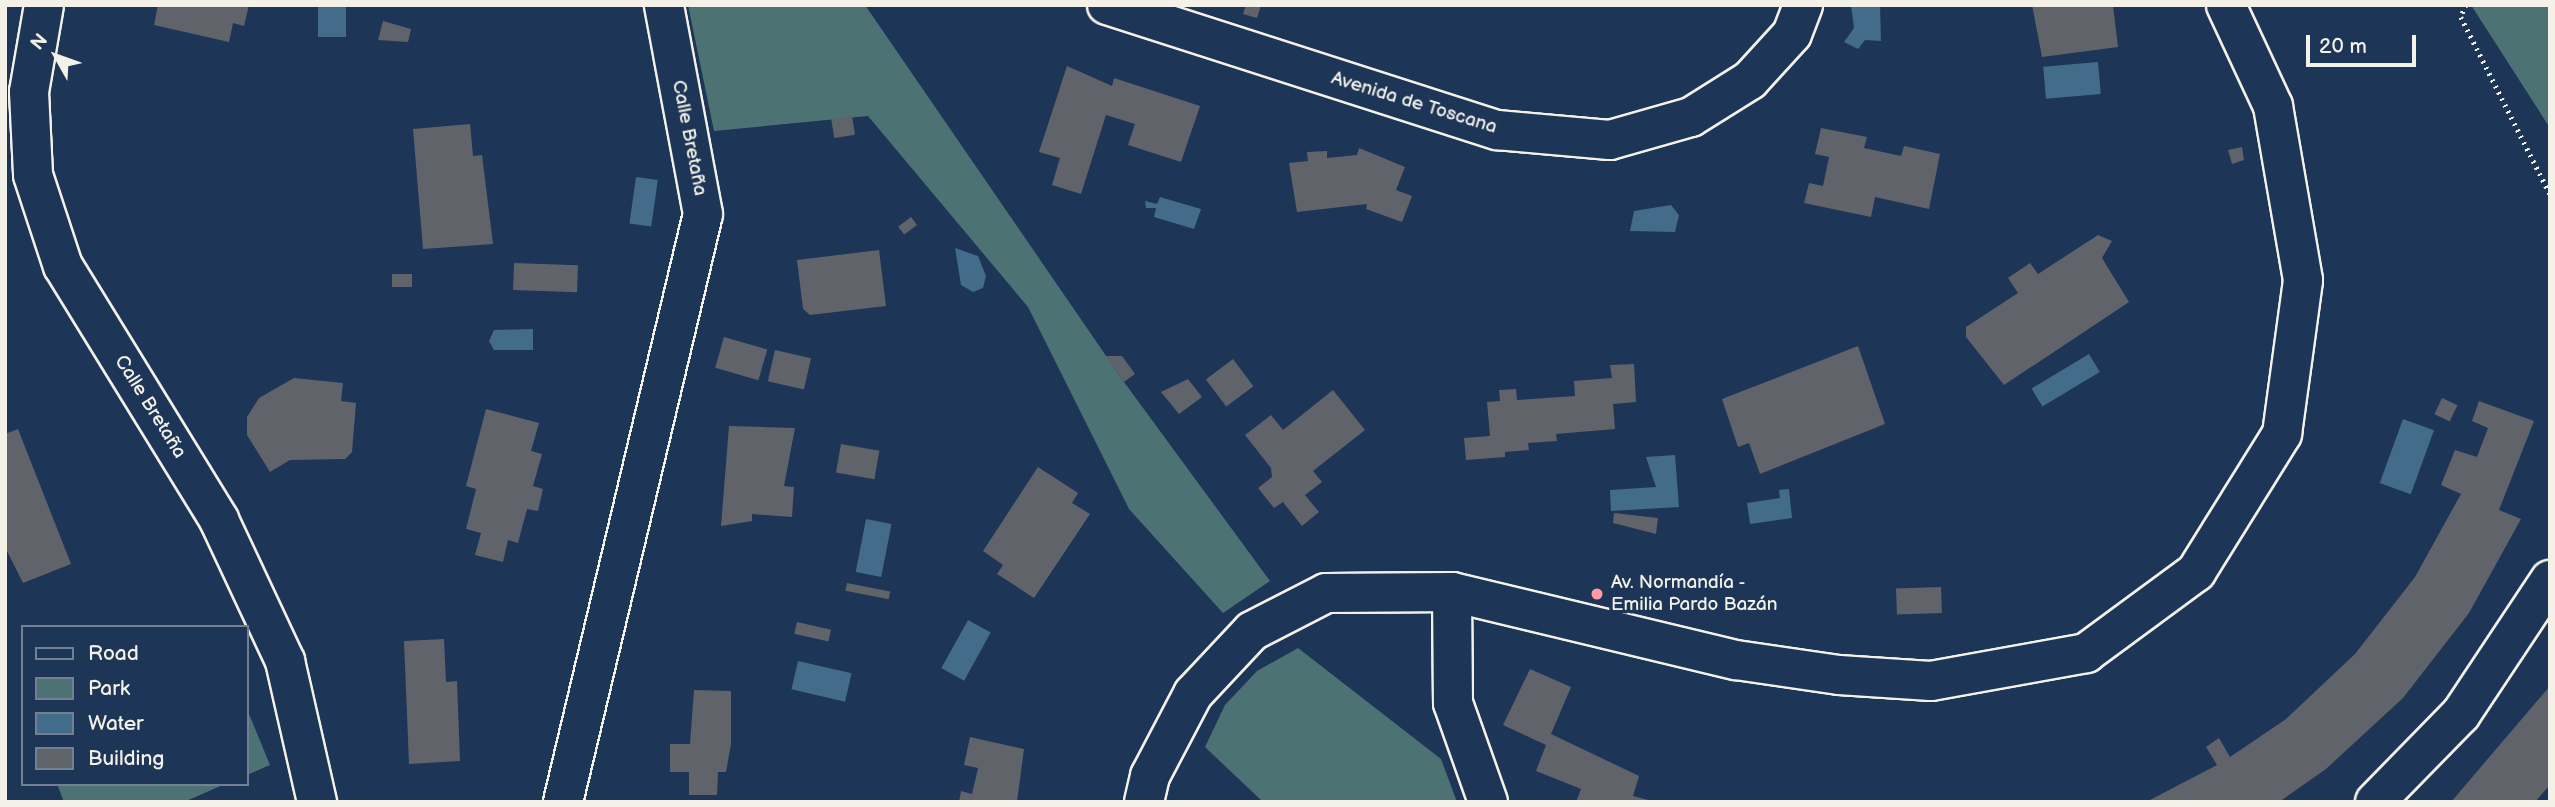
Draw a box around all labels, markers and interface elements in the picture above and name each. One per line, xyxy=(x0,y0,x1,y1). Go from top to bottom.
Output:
north arrow xyxy=(21,21,91,91)
scale bar xyxy=(2310,21,2420,65)
text: N xyxy=(26,29,53,55)
text: 20 m xyxy=(2319,34,2367,59)
street label: Avenida de Toscana xyxy=(1328,67,1500,139)
street label: Calle Bretaña xyxy=(667,78,711,198)
street label: Calle Bretaña xyxy=(109,351,191,463)
place label: Av. Normandía - Emilia Pardo Bazán xyxy=(1611,572,1778,616)
marker: Av. Normandía - Emilia Pardo Bazán xyxy=(1589,586,1605,602)
legend xyxy=(21,625,248,786)
text: Road xyxy=(88,641,139,666)
text: Park xyxy=(88,676,130,701)
text: Water xyxy=(88,711,144,736)
text: Building xyxy=(88,746,164,771)

